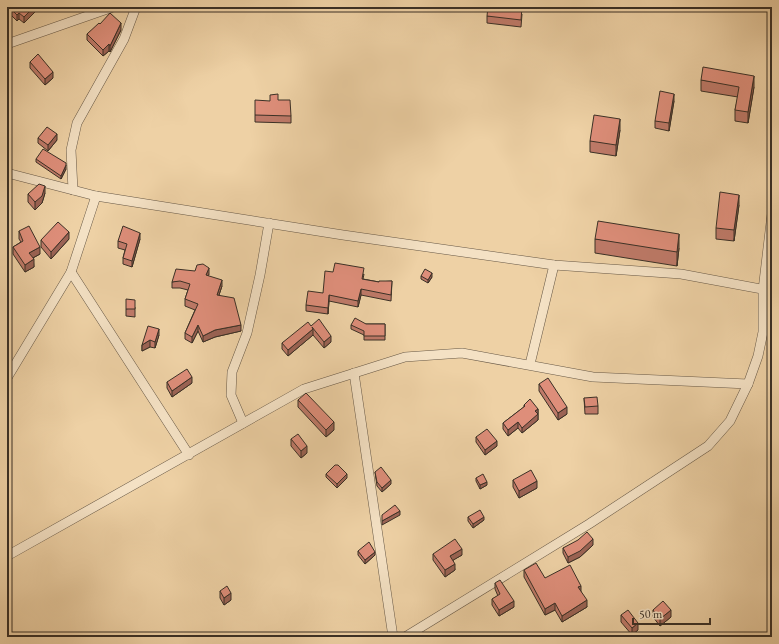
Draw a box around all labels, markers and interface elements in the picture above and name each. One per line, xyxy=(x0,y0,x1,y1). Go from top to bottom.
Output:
scale bar xyxy=(633,600,710,626)
text: 50 m xyxy=(639,606,663,622)

